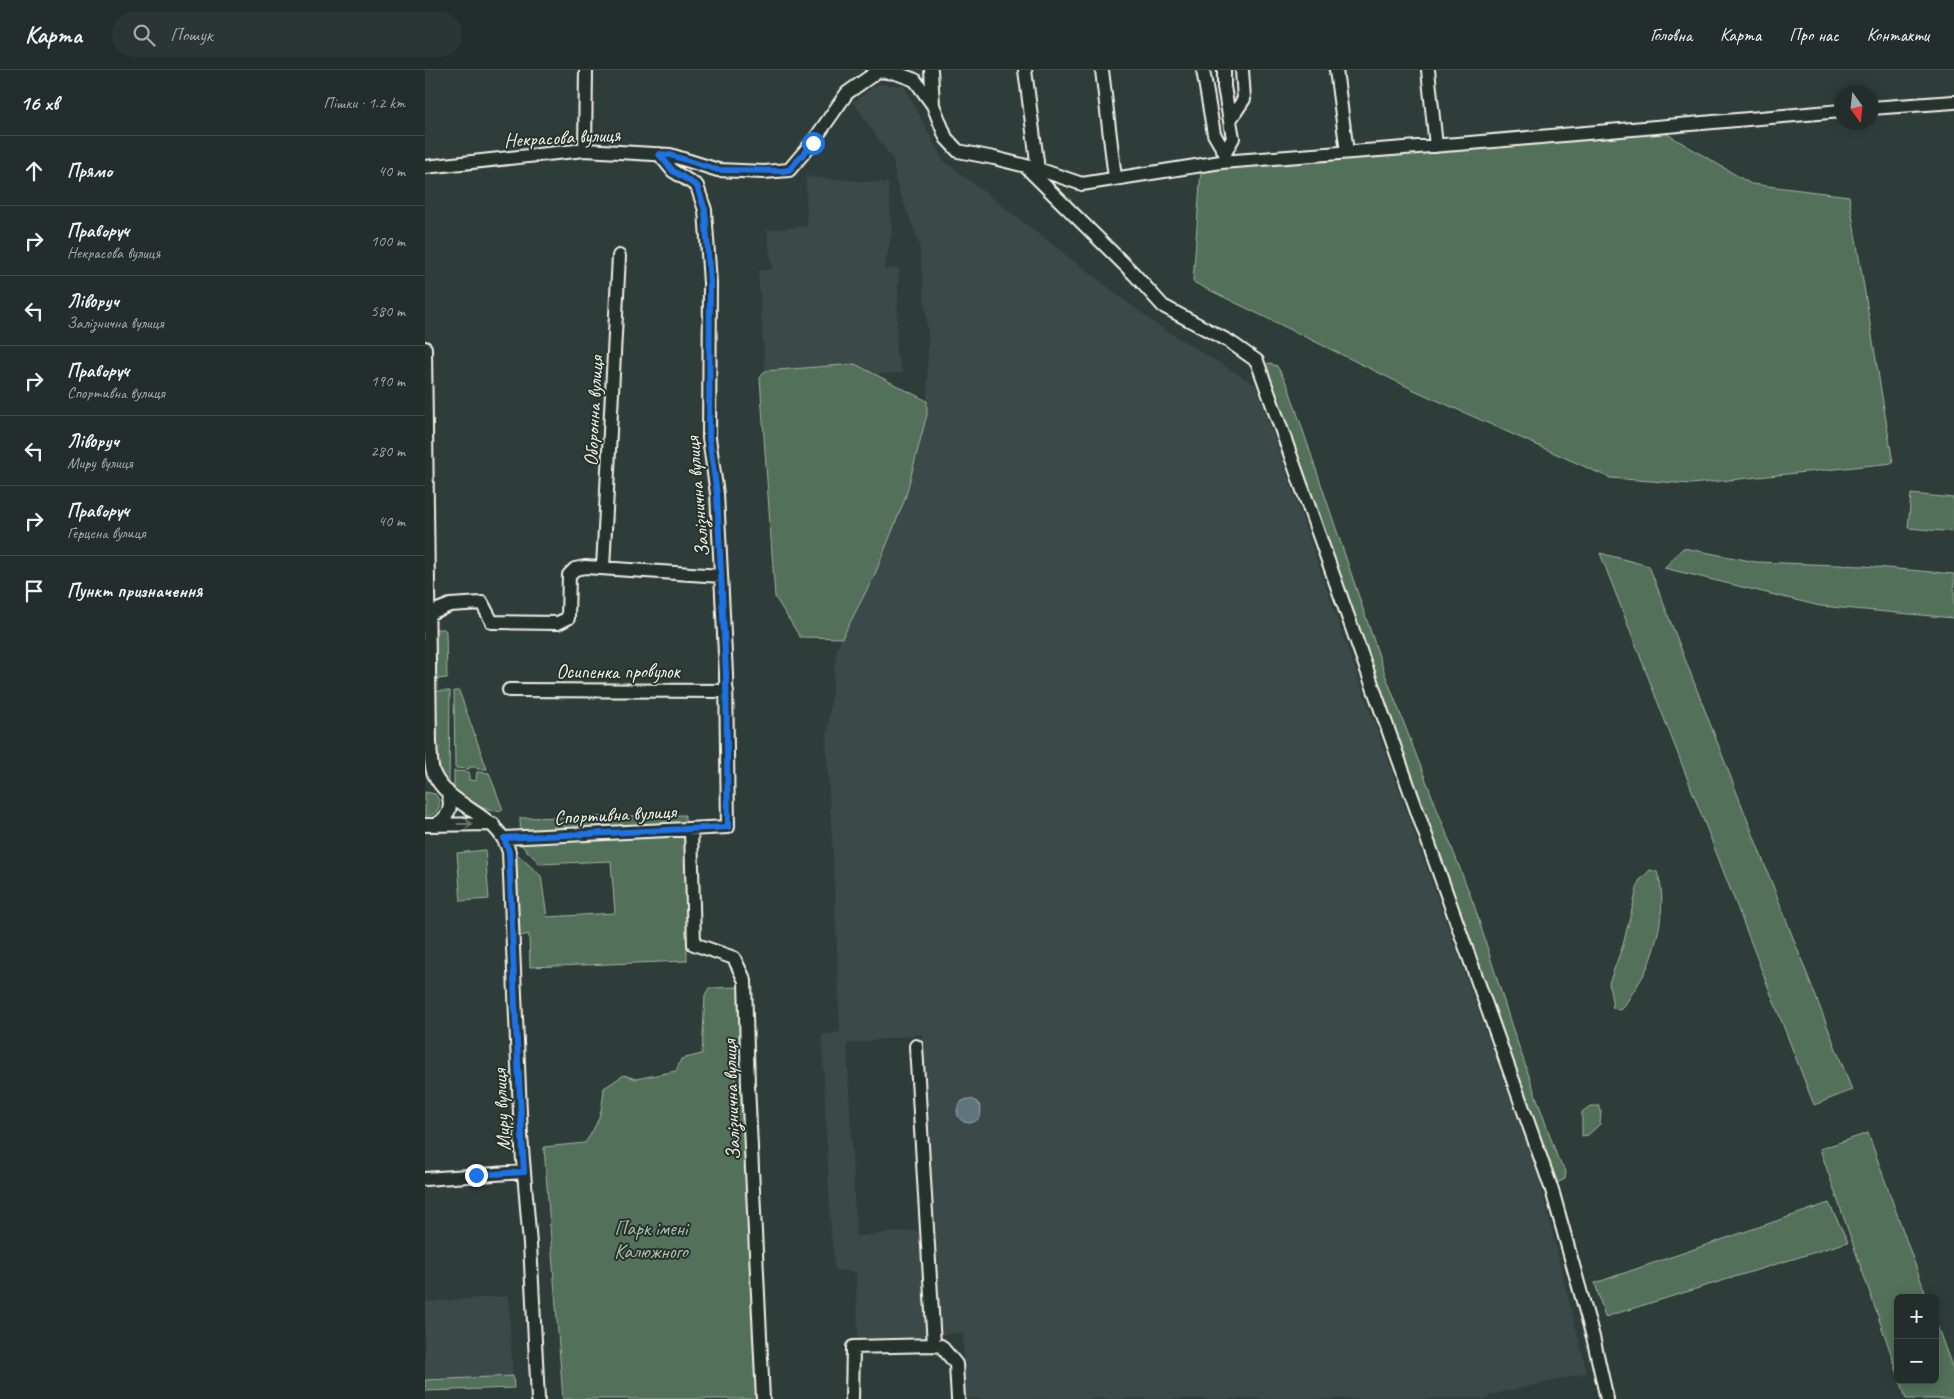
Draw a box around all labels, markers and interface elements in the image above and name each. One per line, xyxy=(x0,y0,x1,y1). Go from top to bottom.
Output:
search box xyxy=(112,12,462,57)
text: Карта xyxy=(25,20,82,50)
icon: search xyxy=(130,21,158,49)
text: Пошук xyxy=(170,23,213,47)
text: Головна xyxy=(1650,24,1692,46)
text: Карта xyxy=(1720,24,1761,46)
text: Про нас xyxy=(1789,24,1839,46)
text: Контакти xyxy=(1867,24,1929,46)
north arrow xyxy=(1834,85,1879,130)
text: 16 хв xyxy=(20,90,59,116)
text: Пішки · 1.2 km xyxy=(323,93,405,113)
street label: Некрасова вулиця xyxy=(503,122,622,153)
route start xyxy=(802,132,825,155)
icon: ahead xyxy=(20,157,48,185)
text: Прямо xyxy=(67,159,112,183)
text: 40 m xyxy=(378,161,405,181)
text: Праворуч xyxy=(67,219,129,243)
icon: right xyxy=(20,227,48,255)
text: 100 m xyxy=(371,231,405,251)
text: Некрасова вулиця xyxy=(67,243,160,263)
text: Ліворуч xyxy=(67,289,119,313)
icon: left xyxy=(20,297,48,325)
text: 580 m xyxy=(371,301,405,321)
text: Залізнична вулиця xyxy=(67,313,163,333)
street label: Оборонна вулиця xyxy=(578,353,609,467)
text: Праворуч xyxy=(67,359,129,383)
icon: right xyxy=(20,367,48,395)
text: 190 m xyxy=(371,371,405,391)
text: Спортивна вулиця xyxy=(67,383,165,403)
text: Ліворуч xyxy=(67,429,119,453)
street label: Залізнична вулиця xyxy=(680,434,716,558)
icon: left xyxy=(20,437,48,465)
text: 280 m xyxy=(371,441,405,461)
text: Миру вулиця xyxy=(67,453,132,473)
text: Праворуч xyxy=(67,499,129,523)
icon: right xyxy=(20,507,48,535)
text: 40 m xyxy=(378,511,405,531)
text: Герцена вулиця xyxy=(67,523,146,543)
icon: arrive xyxy=(20,577,48,605)
text: Пункт призначення xyxy=(67,579,202,603)
street label: Осипенка провулок xyxy=(556,659,681,684)
street label: Спортивна вулиця xyxy=(553,799,679,830)
one-way arrow xyxy=(456,819,472,829)
street label: Залізнична вулиця xyxy=(717,1038,747,1161)
street label: Миру вулиця xyxy=(487,1067,516,1151)
route end xyxy=(465,1164,488,1187)
park label: Парк імені Калюжного xyxy=(614,1216,690,1264)
map controls xyxy=(1894,1294,1939,1384)
button: + xyxy=(1894,1294,1939,1339)
button: − xyxy=(1894,1339,1939,1384)

